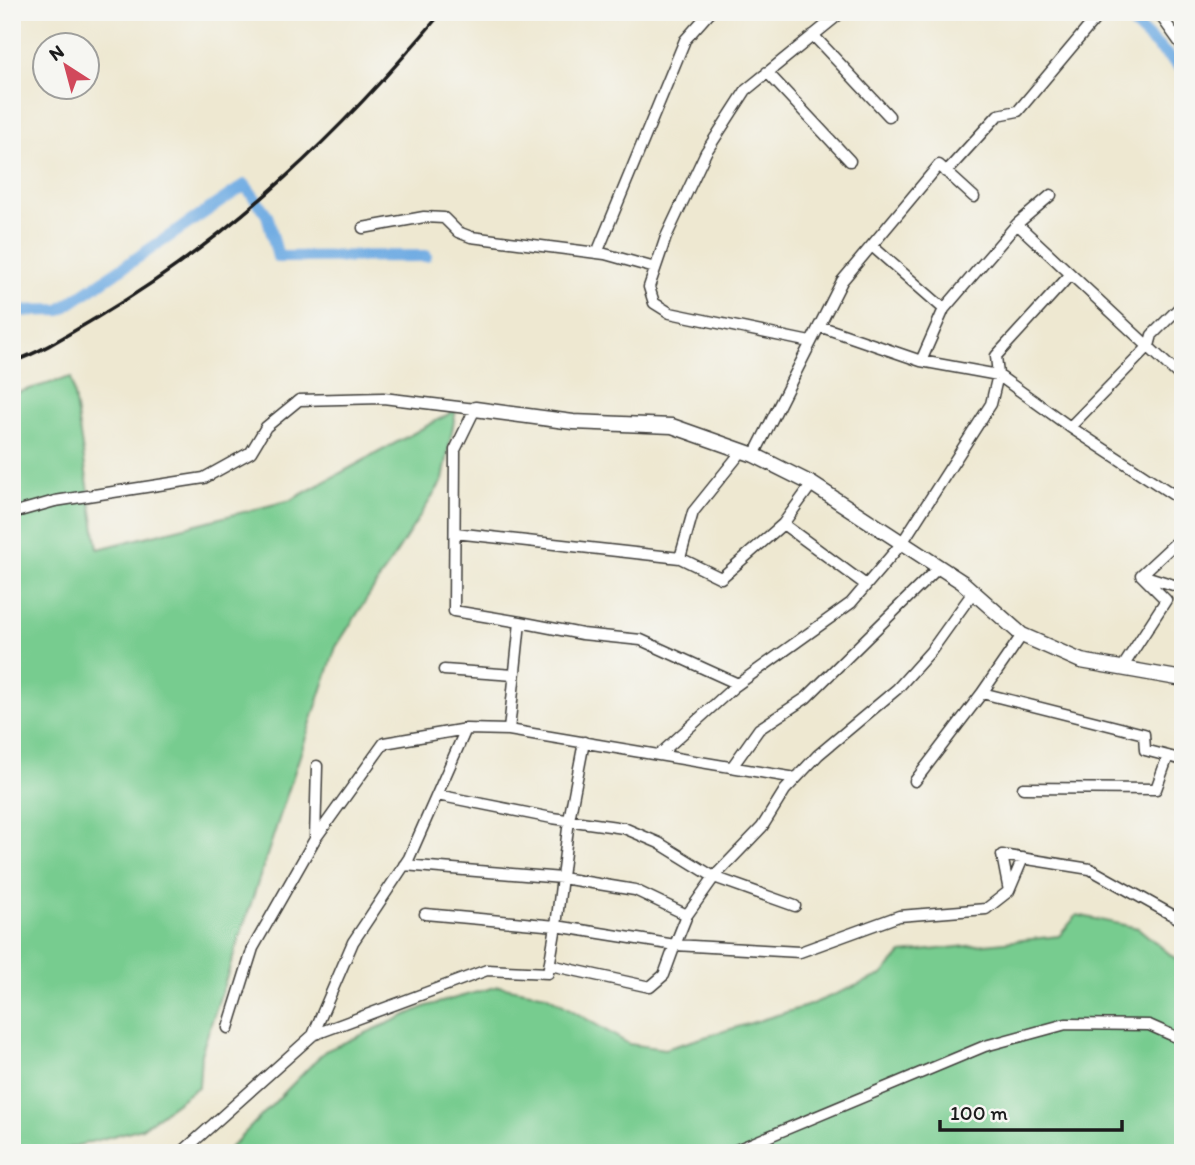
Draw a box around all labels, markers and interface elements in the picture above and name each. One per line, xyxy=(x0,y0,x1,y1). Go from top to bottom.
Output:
north arrow xyxy=(32,32,102,102)
text: N xyxy=(44,40,68,66)
scale bar xyxy=(940,1088,1122,1132)
text: 100 m xyxy=(950,1100,1008,1125)

